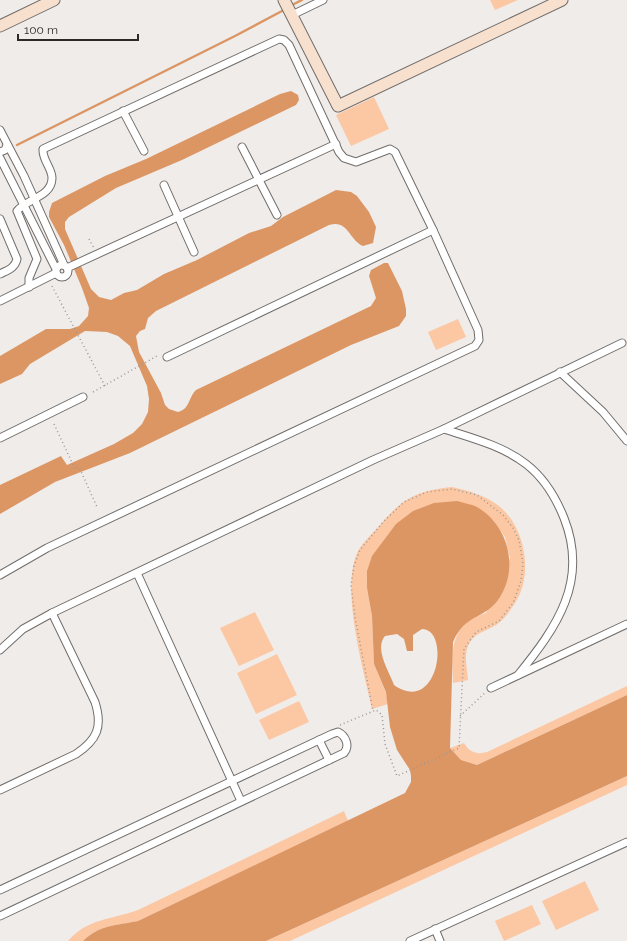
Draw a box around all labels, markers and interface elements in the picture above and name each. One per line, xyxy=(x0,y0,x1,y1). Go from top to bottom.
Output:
scale bar xyxy=(18,16,138,42)
text: 100 m xyxy=(24,23,58,37)

